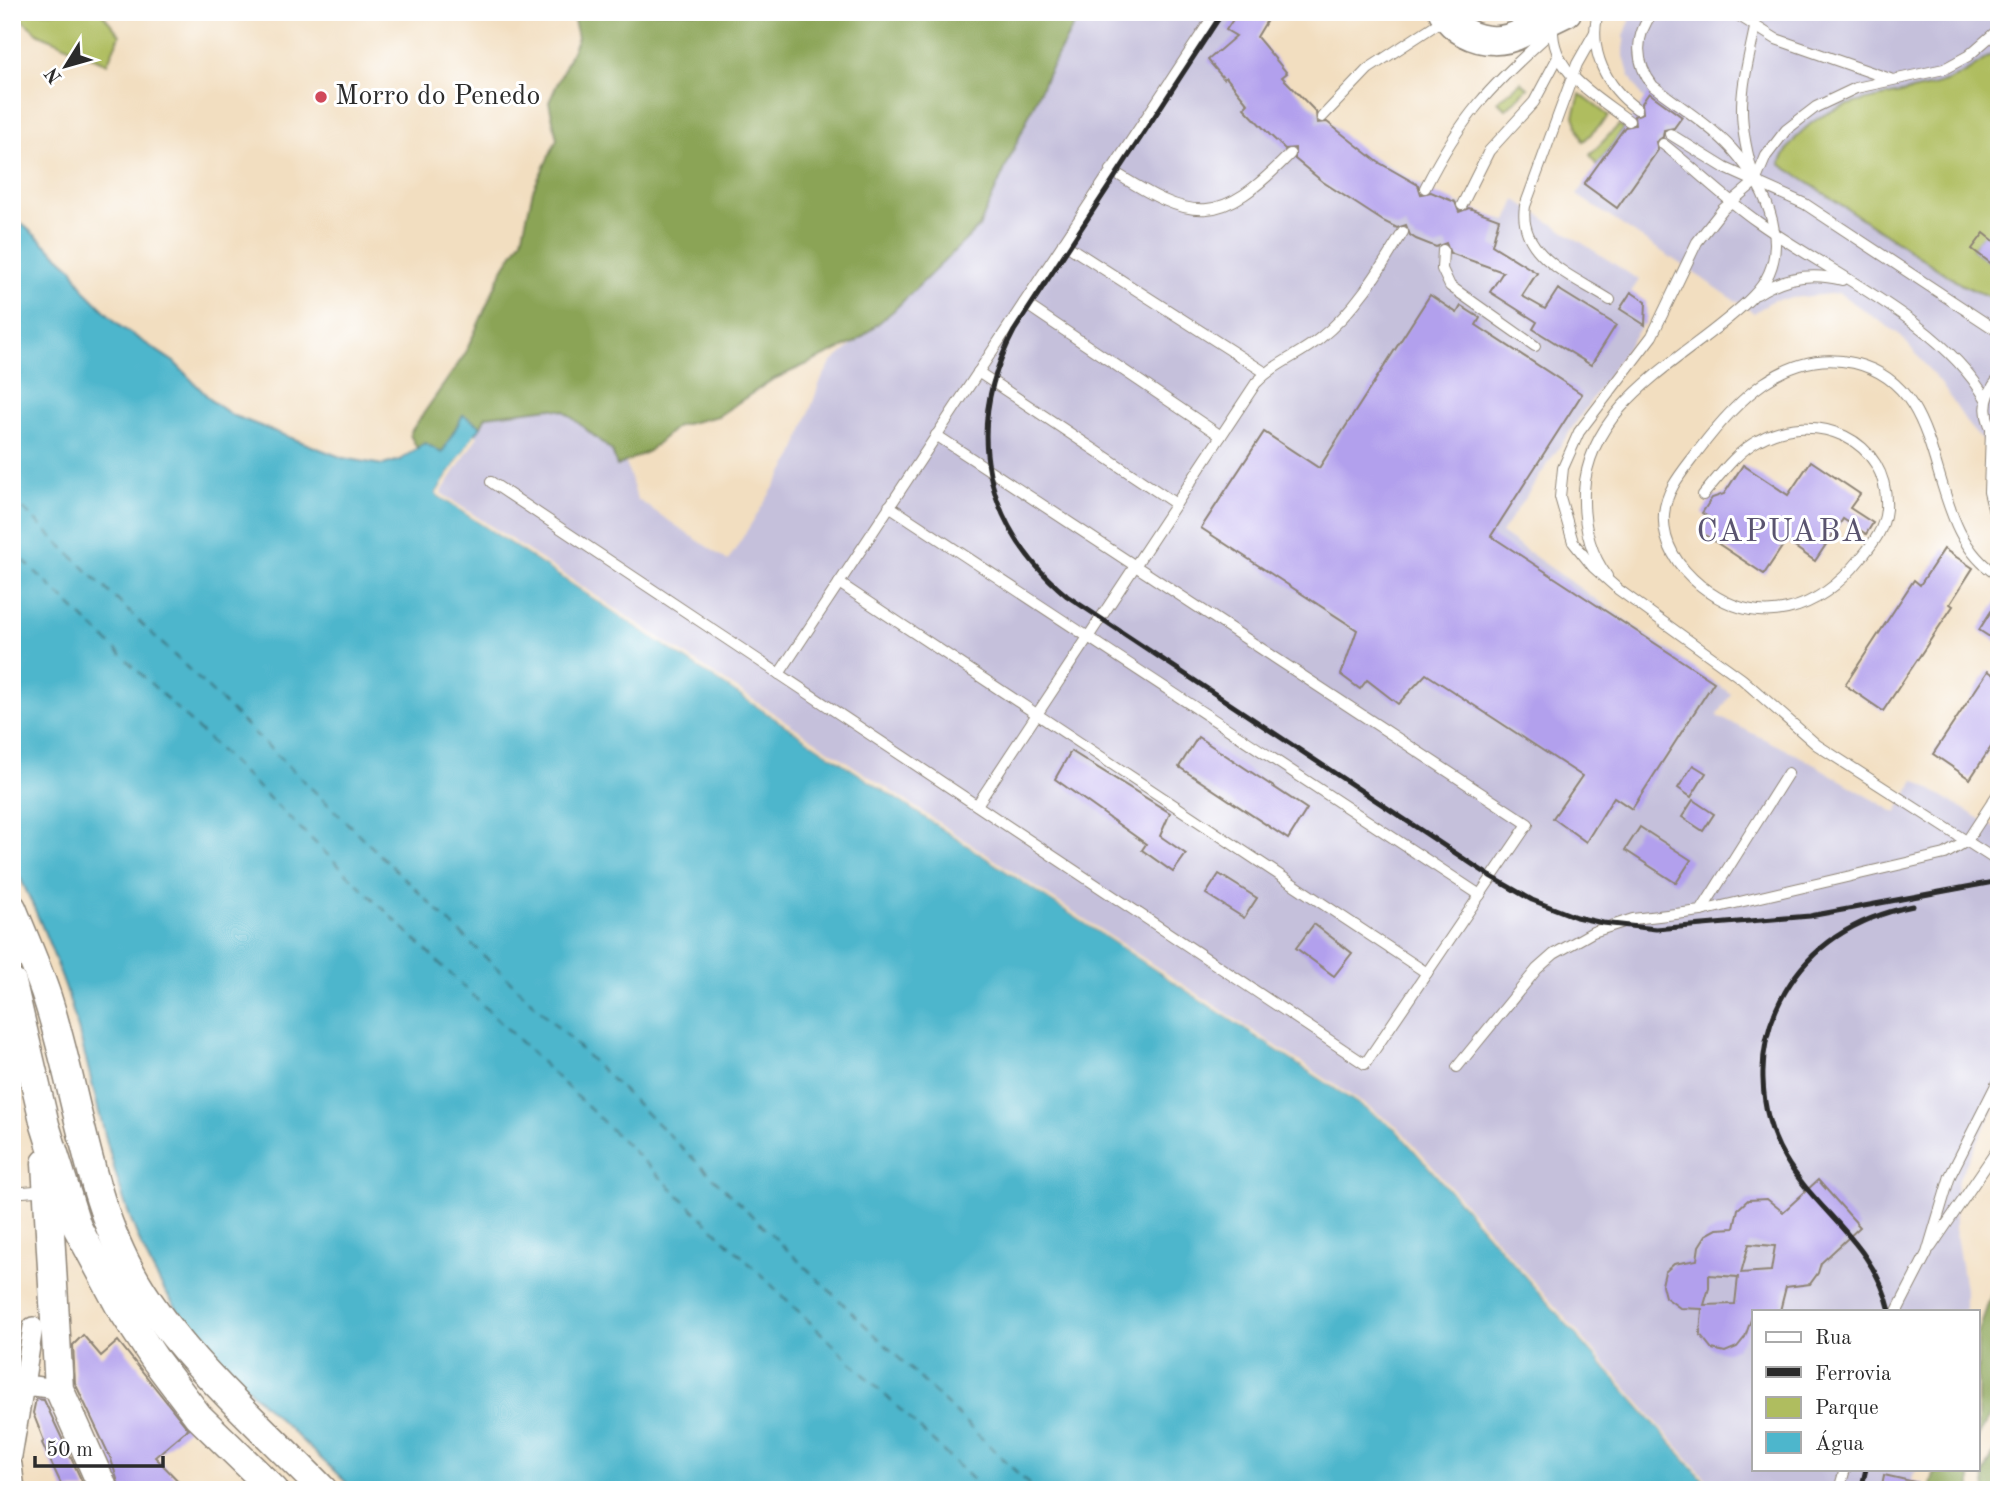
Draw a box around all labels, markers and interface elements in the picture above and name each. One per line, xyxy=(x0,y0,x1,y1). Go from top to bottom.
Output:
north arrow xyxy=(32,32,102,102)
text: N xyxy=(42,63,66,86)
place label: Morro do Penedo xyxy=(335,83,540,111)
marker: Morro do Penedo xyxy=(313,89,329,105)
district label: CAPUABA xyxy=(1697,517,1867,549)
legend xyxy=(1752,1310,1980,1470)
text: Rua xyxy=(1815,1328,1852,1349)
text: Ferrovia xyxy=(1815,1364,1891,1385)
text: Parque xyxy=(1815,1398,1879,1419)
scale bar xyxy=(35,1425,163,1469)
text: Água xyxy=(1815,1430,1864,1455)
text: 50 m xyxy=(46,1440,93,1461)

